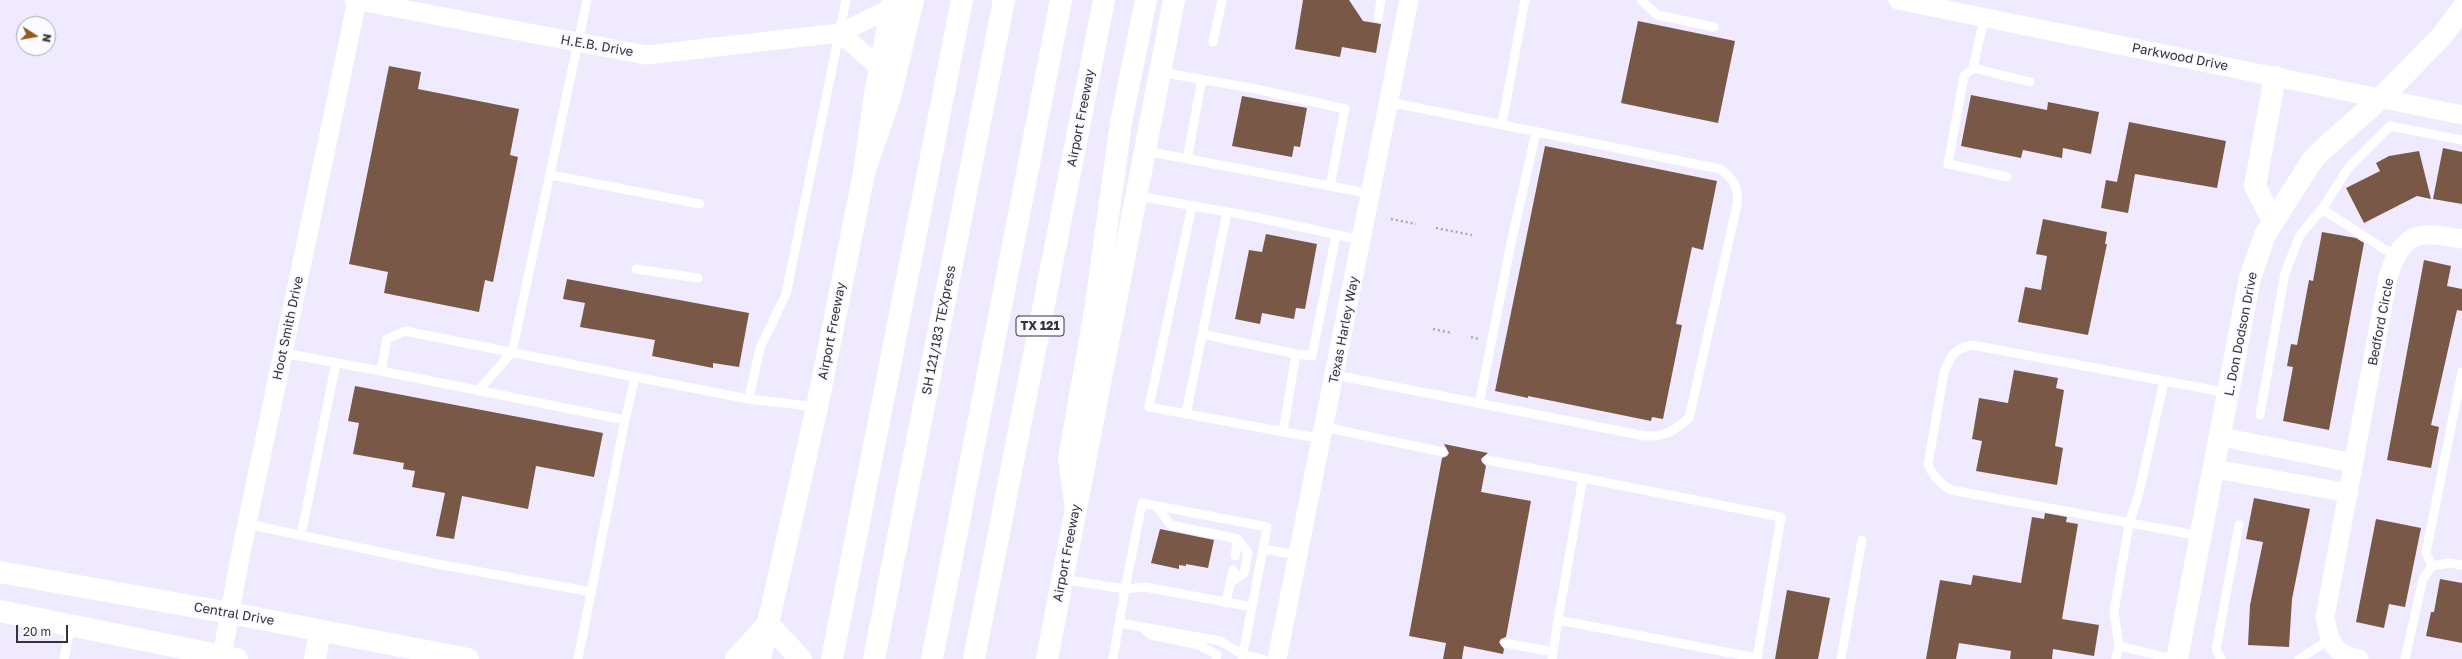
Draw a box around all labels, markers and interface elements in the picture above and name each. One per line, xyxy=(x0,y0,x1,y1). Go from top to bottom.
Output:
north arrow xyxy=(16,16,56,56)
street label: H.E.B. Drive xyxy=(559,32,635,60)
text: N xyxy=(40,33,54,44)
street label: Parkwood Drive xyxy=(2131,40,2229,74)
street label: Airport Freeway xyxy=(1064,68,1098,168)
street label: SH 121/183 TEXpress xyxy=(919,264,959,396)
street label: L. Don Dodson Drive xyxy=(2221,271,2261,397)
street label: Hoot Smith Drive xyxy=(269,275,307,381)
street label: Texas Harley Way xyxy=(1326,275,1362,385)
street label: Bedford Circle xyxy=(2365,277,2397,367)
street label: Airport Freeway xyxy=(815,281,849,381)
road number: TX 121 xyxy=(1016,316,1064,336)
street label: Airport Freeway xyxy=(1050,503,1084,603)
street label: Central Drive xyxy=(193,599,275,629)
scale bar xyxy=(18,617,70,643)
text: 20 m xyxy=(23,624,51,639)

